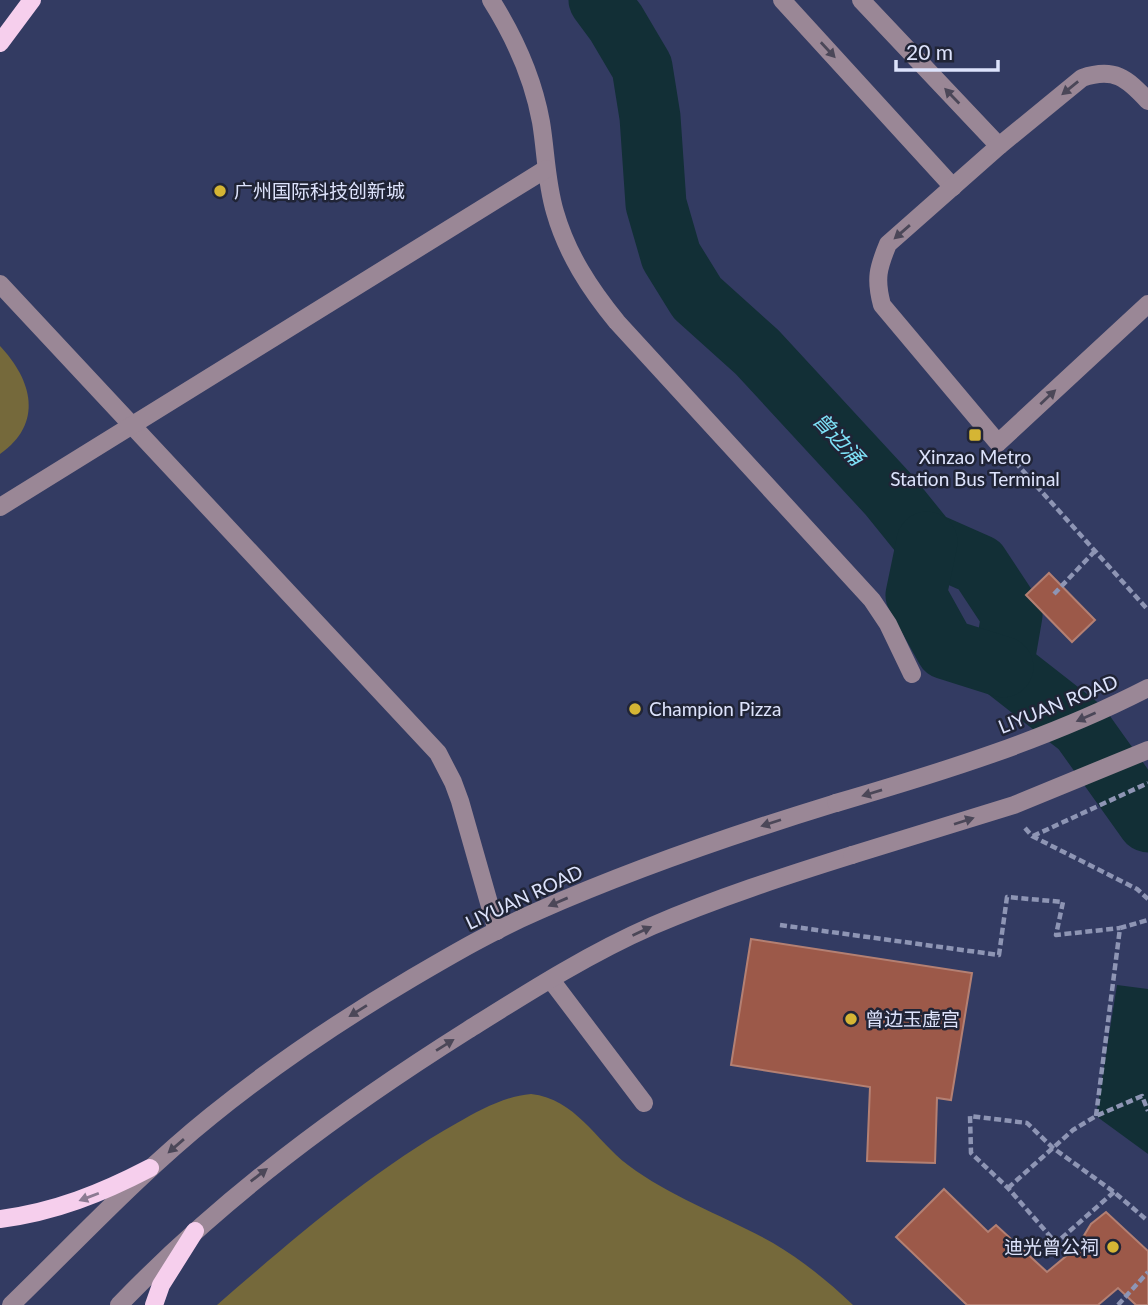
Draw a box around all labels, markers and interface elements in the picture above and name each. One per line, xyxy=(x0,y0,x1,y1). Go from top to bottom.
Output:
scale bar xyxy=(896,28,998,72)
text: 20 m xyxy=(906,39,953,64)
one-way arrow xyxy=(820,41,836,58)
one-way arrow xyxy=(1061,80,1078,95)
one-way arrow xyxy=(943,88,960,105)
place label: 广州国际科技创新城 xyxy=(234,179,405,202)
marker: 广州国际科技创新城 xyxy=(212,183,228,199)
one-way arrow xyxy=(893,224,911,240)
one-way arrow xyxy=(1039,389,1056,405)
water label: 曾边涌 xyxy=(808,406,871,471)
marker: Xinzao Metro Station Bus Terminal xyxy=(967,427,983,443)
place label: Xinzao Metro Station Bus Terminal xyxy=(890,445,1060,490)
street label: LIYUAN ROAD xyxy=(995,669,1121,738)
place label: Champion Pizza xyxy=(649,697,781,720)
marker: Champion Pizza xyxy=(627,701,643,717)
one-way arrow xyxy=(1076,711,1096,723)
one-way arrow xyxy=(861,788,882,798)
one-way arrow xyxy=(954,815,975,826)
one-way arrow xyxy=(761,818,782,829)
street label: LIYUAN ROAD xyxy=(461,859,586,934)
one-way arrow xyxy=(548,896,568,908)
one-way arrow xyxy=(632,925,652,937)
one-way arrow xyxy=(349,1004,368,1017)
place label: 曾边玉虚宫 xyxy=(865,1007,960,1030)
marker: 曾边玉虚宫 xyxy=(843,1011,859,1027)
one-way arrow xyxy=(435,1038,455,1051)
one-way arrow xyxy=(167,1138,184,1153)
one-way arrow xyxy=(250,1169,268,1183)
one-way arrow xyxy=(78,1192,99,1203)
place label: 迪光曾公祠 xyxy=(1004,1235,1099,1258)
marker: 迪光曾公祠 xyxy=(1105,1239,1121,1255)

